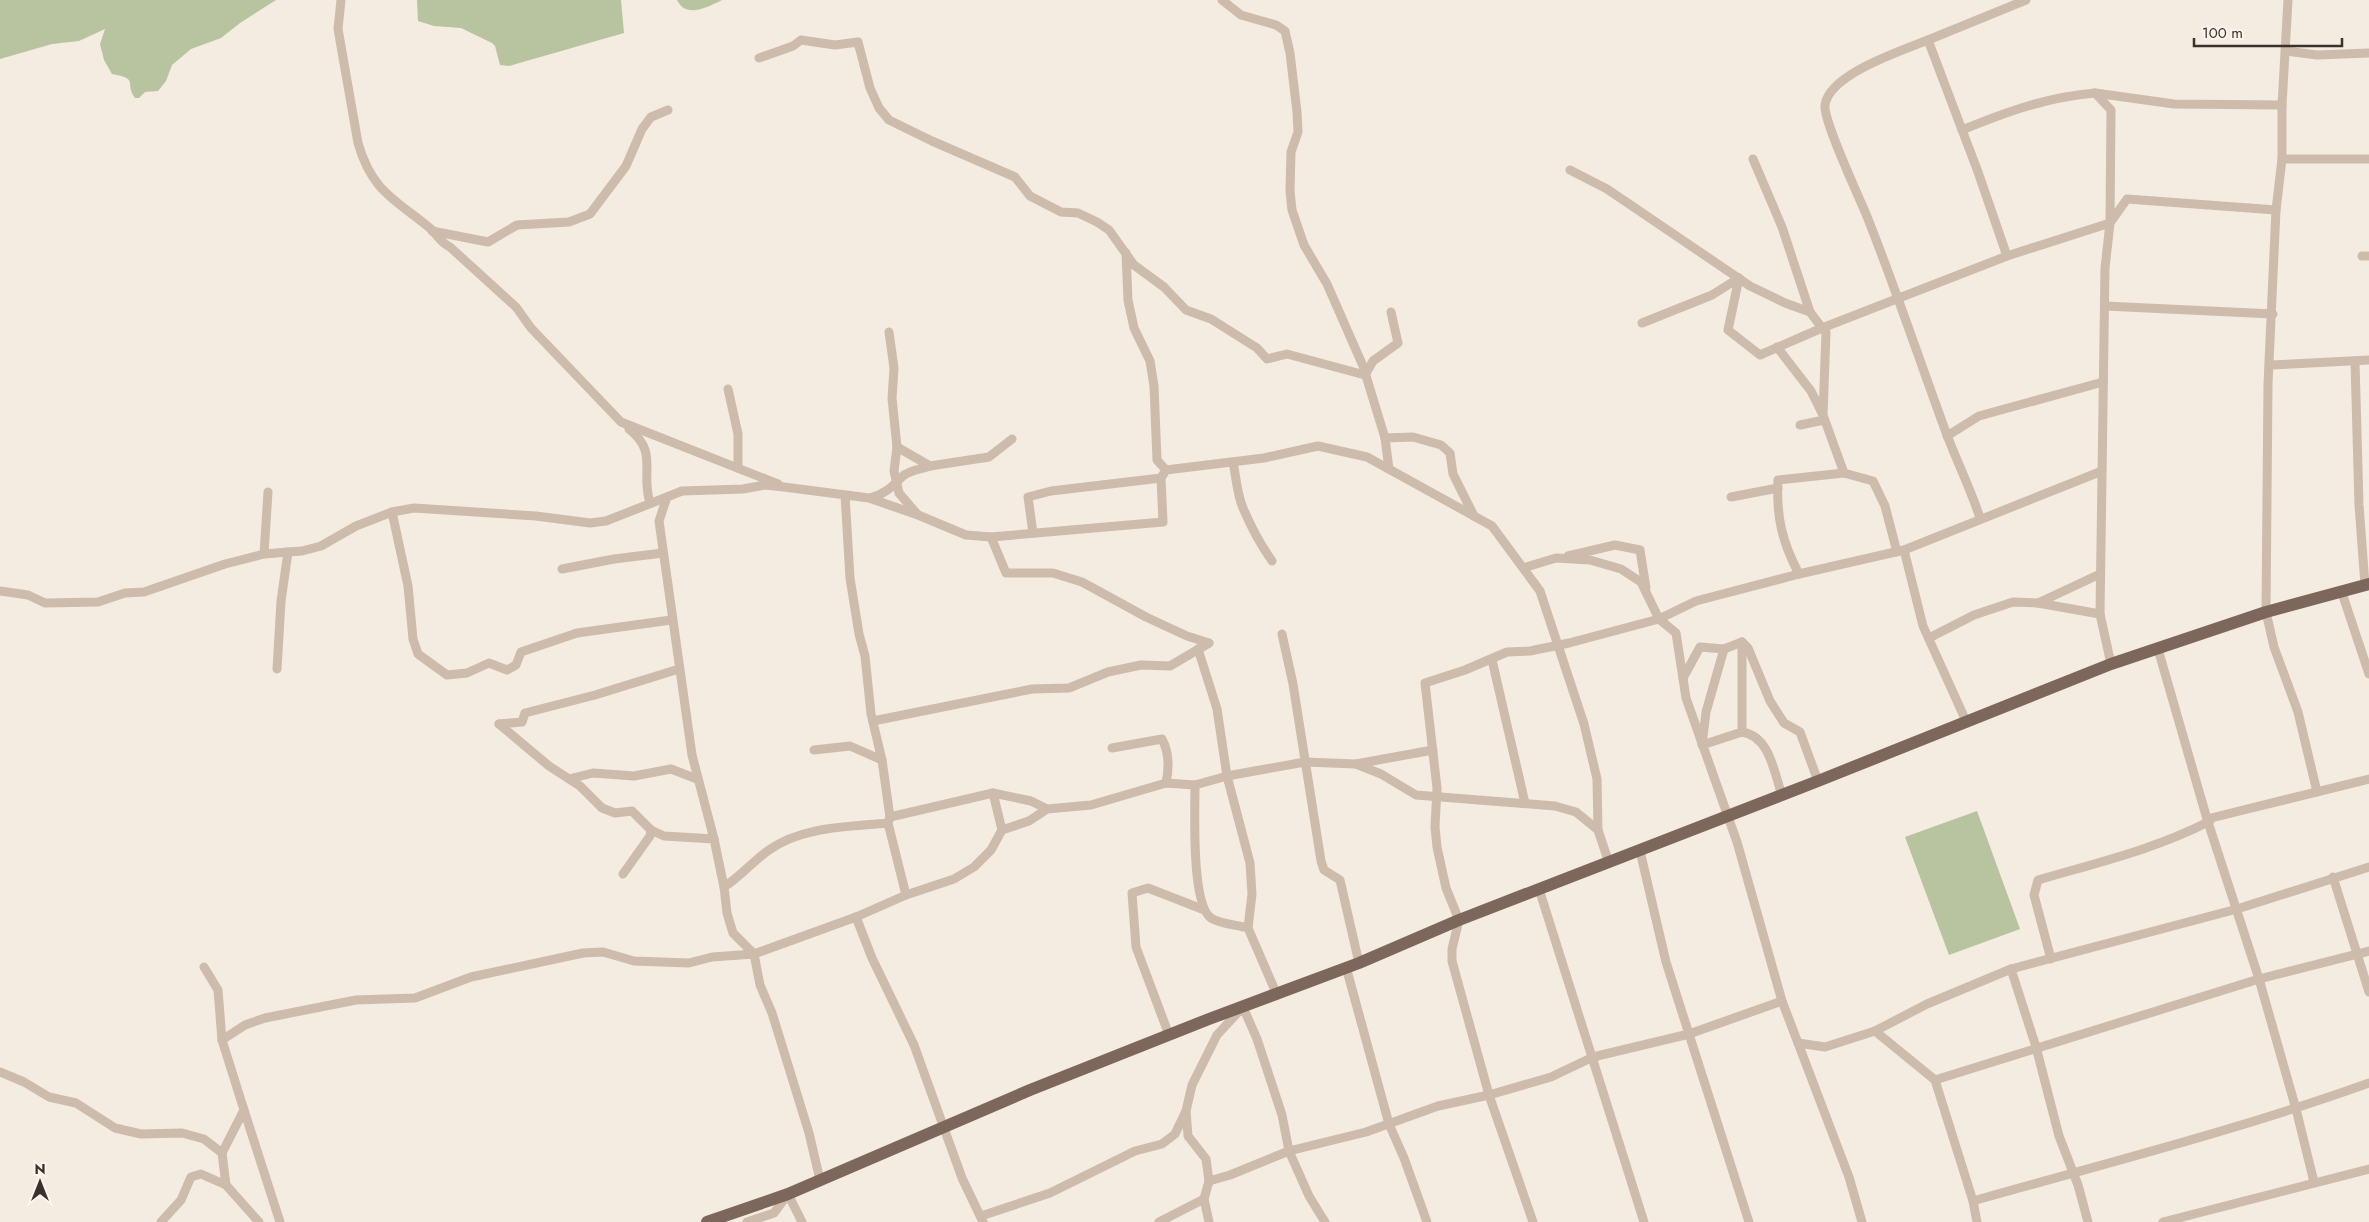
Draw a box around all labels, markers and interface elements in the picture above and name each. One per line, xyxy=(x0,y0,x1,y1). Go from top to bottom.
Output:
scale bar xyxy=(2194,15,2342,47)
text: 100 m xyxy=(2202,22,2243,44)
north arrow xyxy=(15,1157,65,1207)
text: N xyxy=(34,1159,46,1179)

